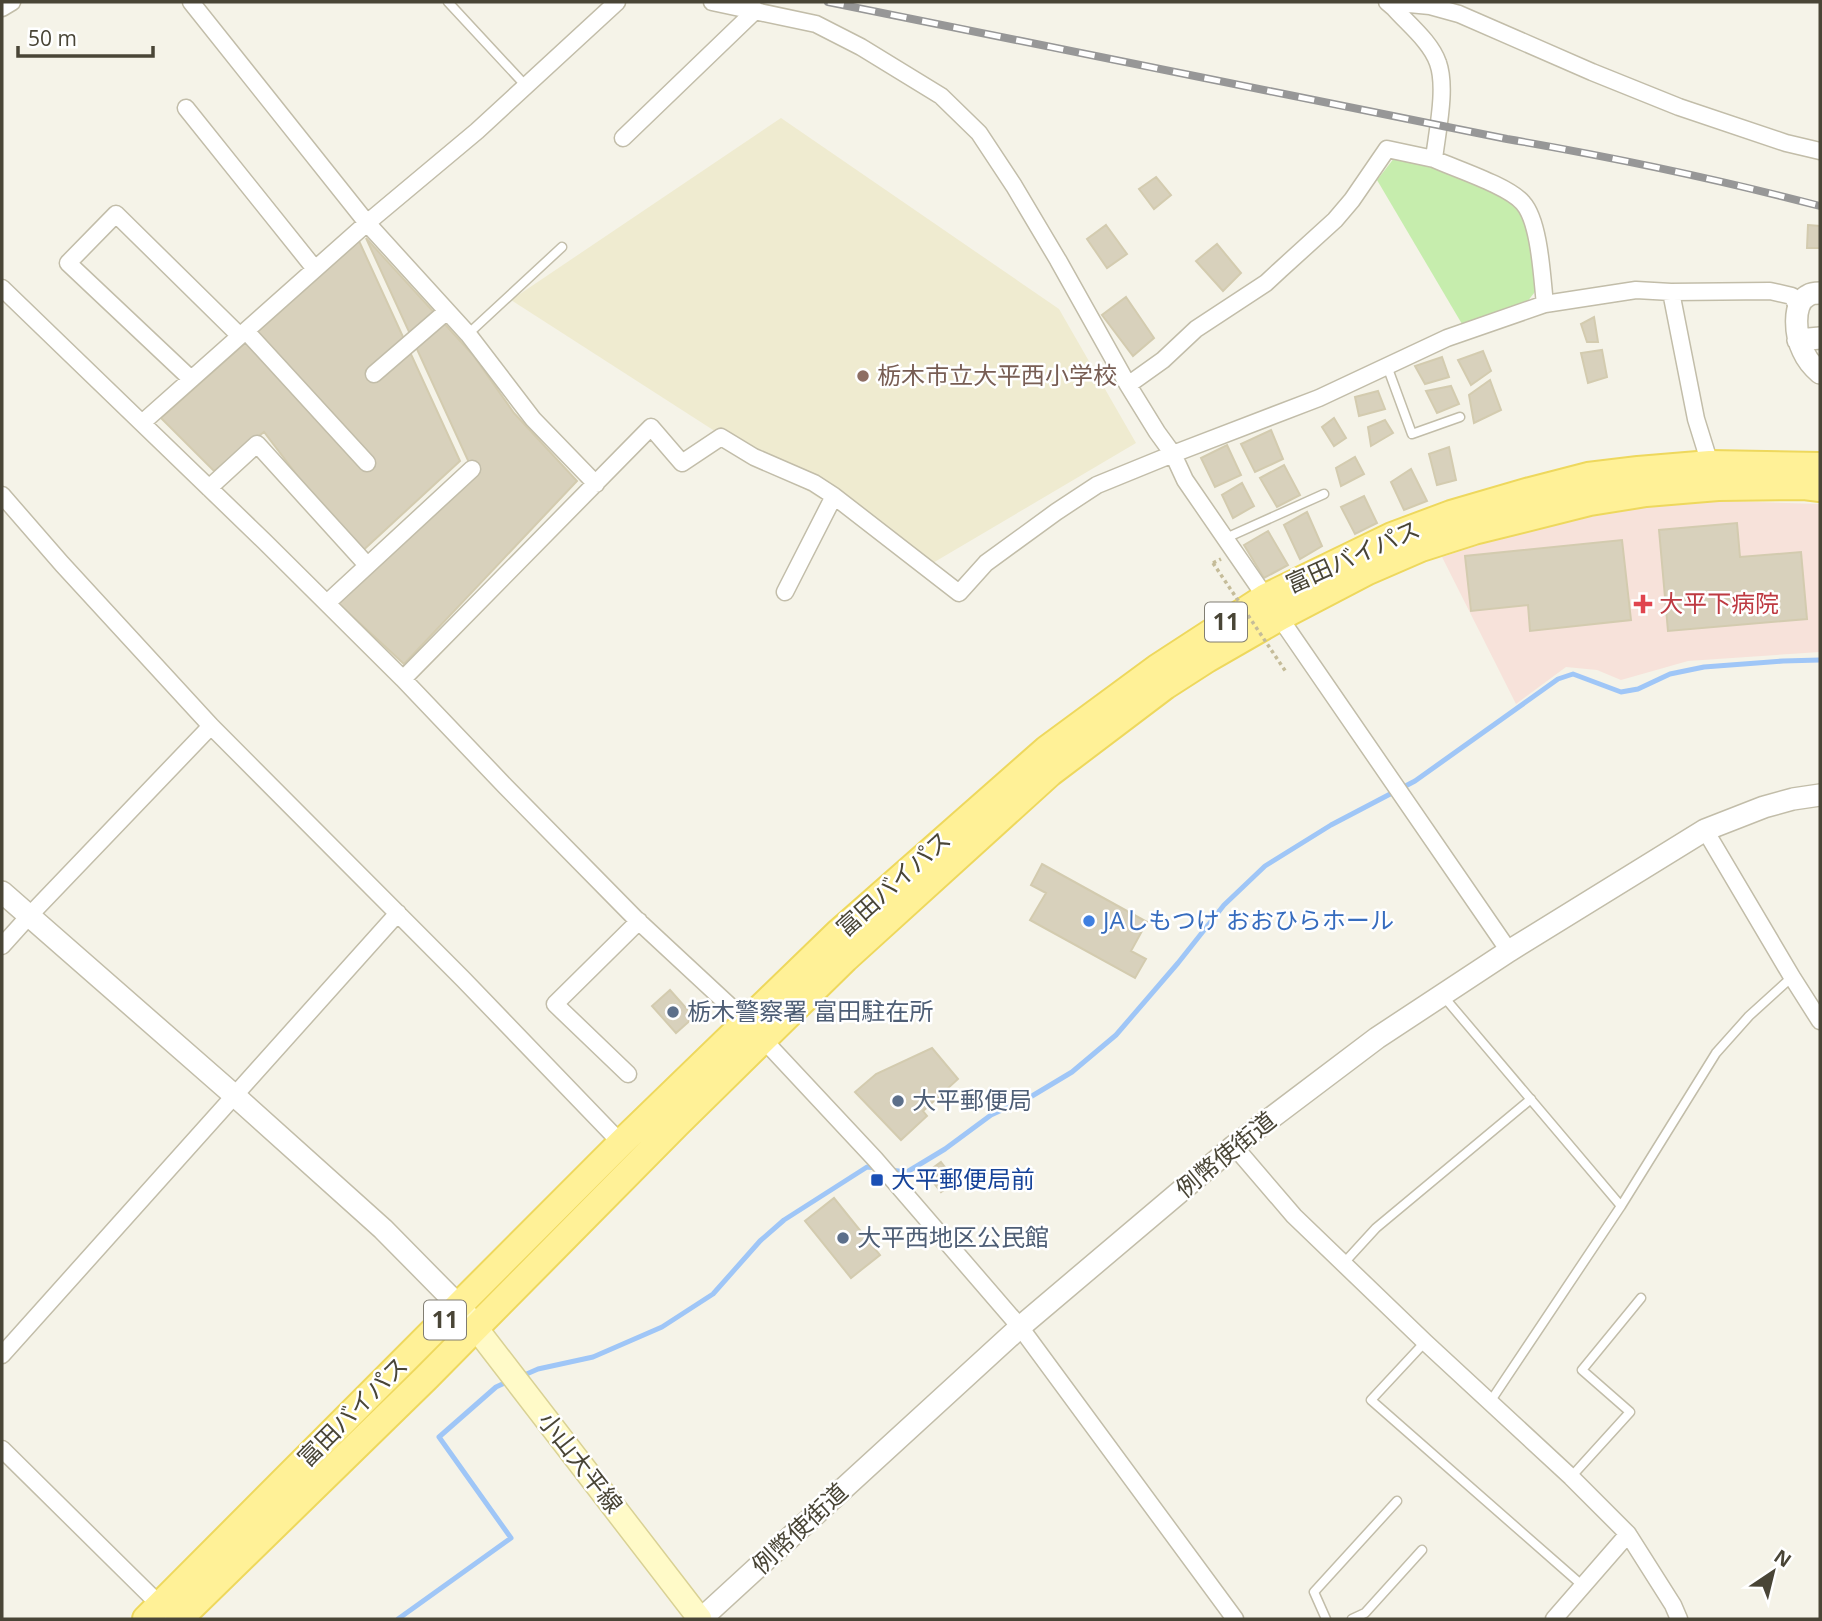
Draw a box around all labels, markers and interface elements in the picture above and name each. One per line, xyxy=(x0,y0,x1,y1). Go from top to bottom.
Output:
scale bar xyxy=(18,14,152,58)
text: 50 m xyxy=(28,24,77,52)
place label: 栃木市立大平西小学校 xyxy=(877,358,1117,391)
marker: 栃木市立大平西小学校 xyxy=(855,368,871,384)
street label: 富田バイパス xyxy=(1280,511,1425,600)
place label: 大平下病院 xyxy=(1659,586,1779,619)
marker: 大平下病院 xyxy=(1633,594,1653,614)
road number: 11 xyxy=(1205,602,1247,642)
street label: 富田バイパス xyxy=(829,823,957,943)
place label: JAしもつけ おおひらホール xyxy=(1101,903,1394,936)
marker: JAしもつけ おおひらホール xyxy=(1081,913,1097,929)
place label: 栃木警察署 富田駐在所 xyxy=(687,994,933,1027)
marker: 栃木警察署 富田駐在所 xyxy=(665,1004,681,1020)
place label: 大平郵便局 xyxy=(912,1083,1032,1116)
marker: 大平郵便局 xyxy=(890,1093,906,1109)
street label: 例幣使街道 xyxy=(1168,1103,1282,1204)
place label: 大平郵便局前 xyxy=(891,1162,1035,1195)
marker: 大平郵便局前 xyxy=(869,1172,885,1188)
place label: 大平西地区公民館 xyxy=(857,1220,1049,1253)
marker: 大平西地区公民館 xyxy=(835,1230,851,1246)
road number: 11 xyxy=(424,1301,466,1340)
street label: 富田バイパス xyxy=(290,1349,414,1473)
street label: 小山大平線 xyxy=(531,1405,631,1520)
street label: 例幣使街道 xyxy=(744,1475,854,1581)
north arrow xyxy=(1738,1537,1808,1607)
text: N xyxy=(1769,1543,1797,1573)

